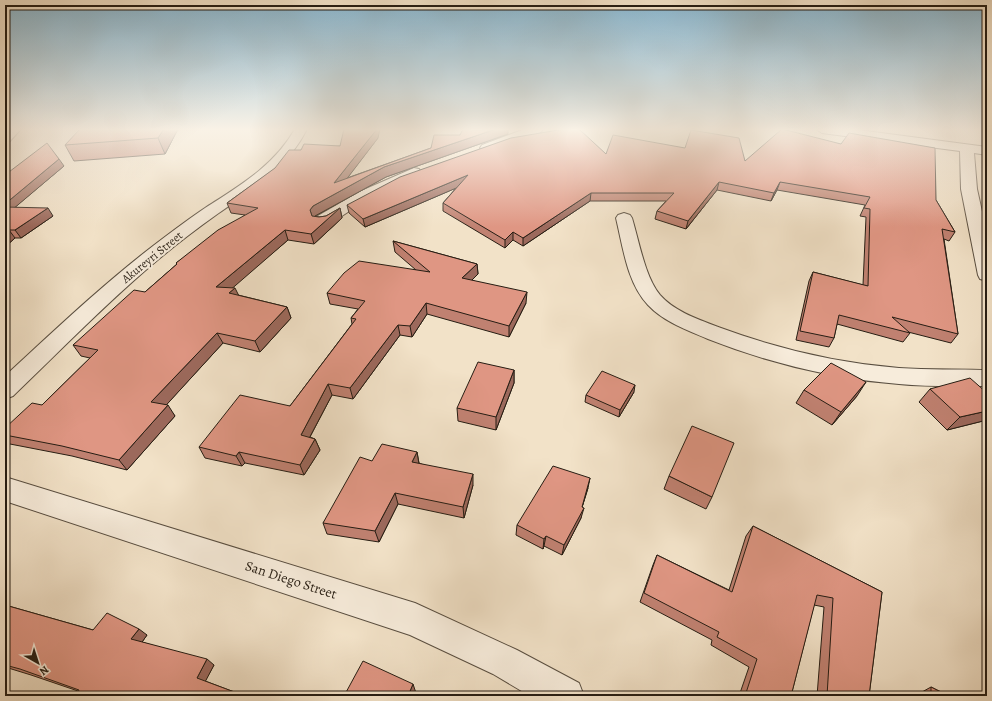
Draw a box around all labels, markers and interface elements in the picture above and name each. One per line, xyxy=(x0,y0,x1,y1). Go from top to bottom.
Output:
street label: Akureyri Street xyxy=(117,227,186,287)
street label: San Diego Street xyxy=(243,556,340,604)
north arrow xyxy=(18,643,58,683)
text: N xyxy=(36,662,52,679)

